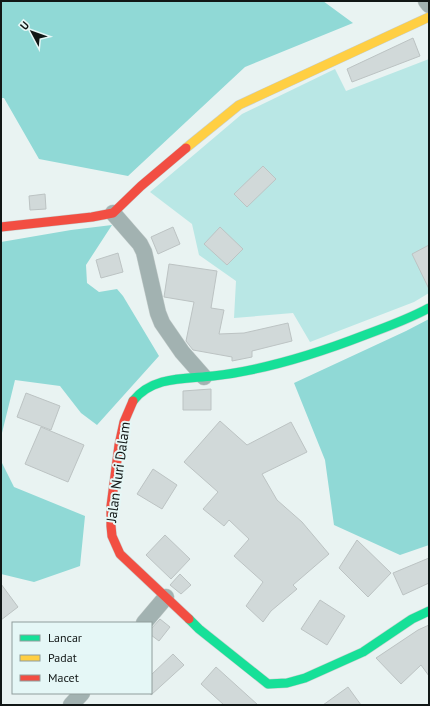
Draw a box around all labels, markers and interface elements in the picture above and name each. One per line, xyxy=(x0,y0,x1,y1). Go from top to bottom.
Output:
north arrow xyxy=(12,12,52,52)
text: U xyxy=(17,18,32,33)
street label: Jalan Nuri Dalam xyxy=(102,421,134,524)
legend xyxy=(12,622,152,694)
text: Lancar xyxy=(48,630,82,645)
text: Padat xyxy=(48,650,77,665)
text: Macet xyxy=(48,670,79,685)

